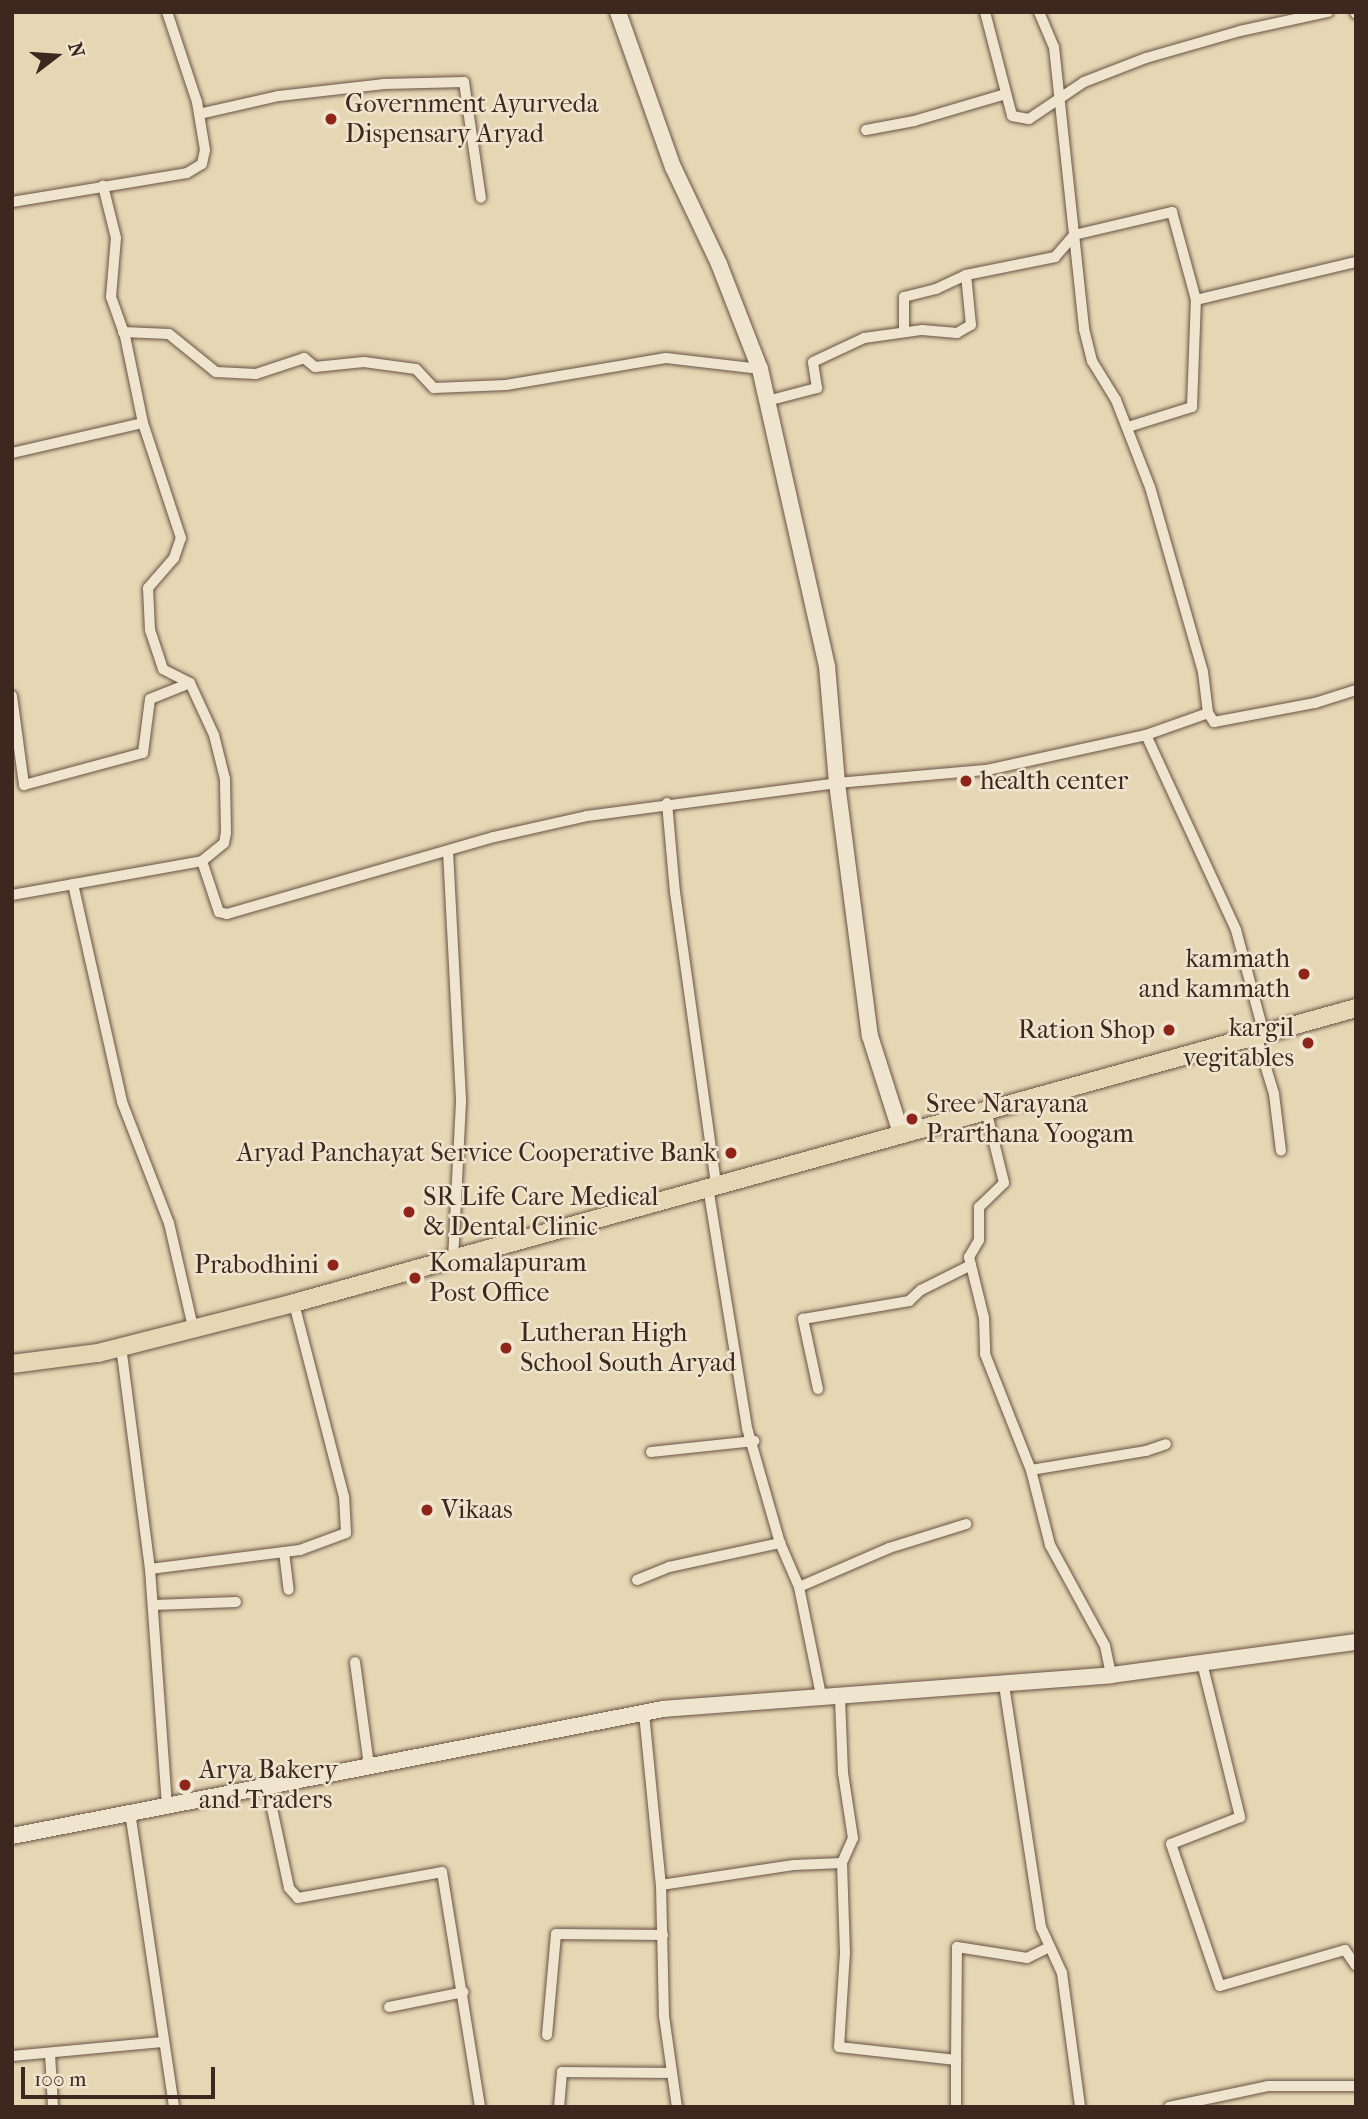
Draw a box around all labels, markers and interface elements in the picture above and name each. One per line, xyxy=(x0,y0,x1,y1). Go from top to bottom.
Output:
north arrow xyxy=(21,21,91,91)
text: N xyxy=(63,40,89,60)
place label: Government Ayurveda Dispensary Aryad xyxy=(345,88,599,150)
marker: Government Ayurveda Dispensary Aryad xyxy=(323,111,339,127)
place label: health center xyxy=(980,765,1128,797)
marker: health center xyxy=(958,773,974,789)
place label: kammath and kammath xyxy=(1139,943,1290,1004)
marker: kammath and kammath xyxy=(1296,966,1312,982)
place label: kargil vegitables xyxy=(1183,1012,1294,1074)
place label: Ration Shop xyxy=(1018,1014,1155,1046)
marker: Ration Shop xyxy=(1161,1022,1177,1038)
marker: kargil vegitables xyxy=(1300,1035,1316,1051)
place label: Sree Narayana Prarthana Yoogam xyxy=(926,1088,1134,1150)
marker: Sree Narayana Prarthana Yoogam xyxy=(904,1111,920,1127)
place label: Aryad Panchayat Service Cooperative Bank xyxy=(237,1137,717,1169)
marker: Aryad Panchayat Service Cooperative Bank xyxy=(723,1145,739,1161)
place label: SR Life Care Medical & Dental Clinic xyxy=(423,1181,658,1242)
marker: SR Life Care Medical & Dental Clinic xyxy=(401,1204,417,1220)
place label: Komalapuram Post Office xyxy=(429,1247,587,1308)
place label: Prabodhini xyxy=(194,1249,319,1281)
marker: Prabodhini xyxy=(325,1257,341,1273)
marker: Komalapuram Post Office xyxy=(407,1270,423,1286)
place label: Lutheran High School South Aryad xyxy=(520,1317,736,1378)
marker: Lutheran High School South Aryad xyxy=(498,1340,514,1356)
place label: Vikaas xyxy=(441,1494,512,1526)
marker: Vikaas xyxy=(419,1502,435,1518)
place label: Arya Bakery and Traders xyxy=(199,1754,338,1816)
marker: Arya Bakery and Traders xyxy=(177,1777,193,1793)
scale bar xyxy=(24,2052,219,2096)
text: 100 m xyxy=(34,2067,87,2091)

